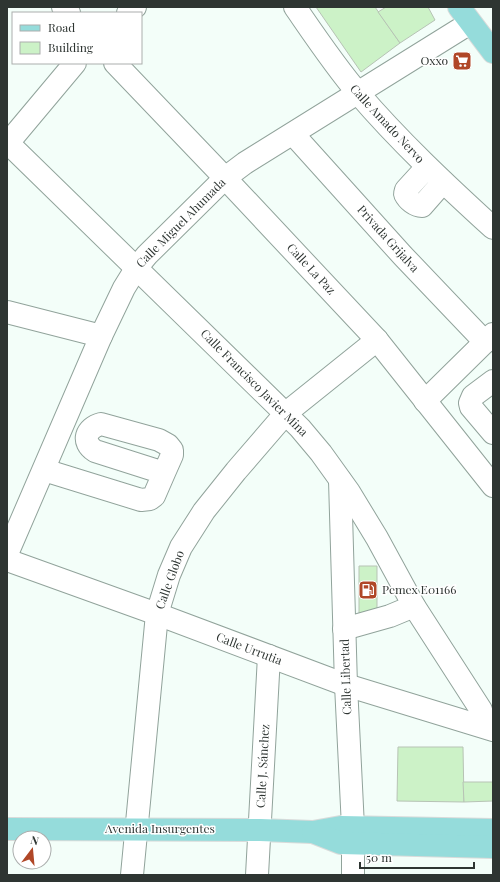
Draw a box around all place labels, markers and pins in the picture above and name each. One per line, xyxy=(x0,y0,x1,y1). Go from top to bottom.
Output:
supermarket icon: Oxxo xyxy=(451,50,473,72)
place label: Oxxo xyxy=(420,52,448,68)
fuel station icon: Pemex E01166 xyxy=(357,579,379,601)
place label: Pemex E01166 xyxy=(382,581,456,597)

